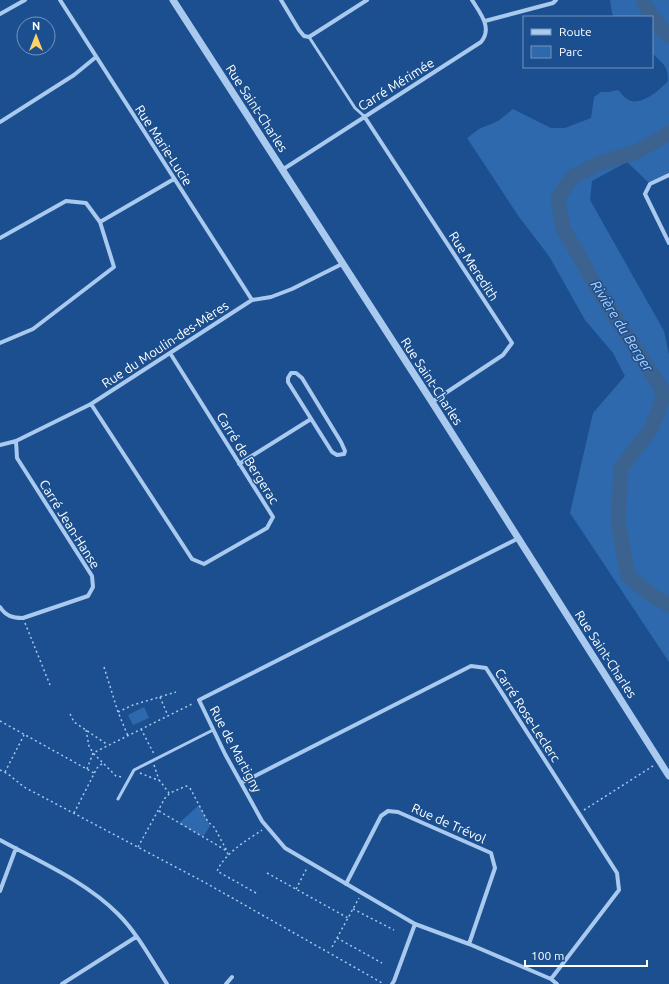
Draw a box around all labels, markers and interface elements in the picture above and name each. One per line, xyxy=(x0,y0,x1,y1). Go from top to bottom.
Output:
north arrow xyxy=(16,16,56,56)
legend xyxy=(523,16,653,68)
text: N xyxy=(32,20,40,32)
text: Route xyxy=(559,25,592,38)
text: Parc xyxy=(559,45,583,58)
street label: Carré Mérimée xyxy=(355,55,437,113)
street label: Rue Saint-Charles xyxy=(223,62,291,155)
street label: Rue Marie-Lucie xyxy=(133,102,195,188)
street label: Rue Meredith xyxy=(446,229,502,303)
water label: Rivière du Berger xyxy=(588,277,657,375)
street label: Rue du Moulin-des-Mères xyxy=(99,298,231,390)
street label: Rue Saint-Charles xyxy=(398,335,466,428)
street label: Carré de Bergerac xyxy=(214,410,282,506)
street label: Carré Jean-Hanse xyxy=(37,477,103,571)
street label: Rue Saint-Charles xyxy=(572,608,640,701)
street label: Carré Rose-Leclerc xyxy=(493,666,563,764)
street label: Rue de Martigny xyxy=(207,703,265,795)
street label: Rue de Trévol xyxy=(410,800,489,846)
scale bar xyxy=(525,942,647,968)
text: 100 m xyxy=(531,949,564,962)

